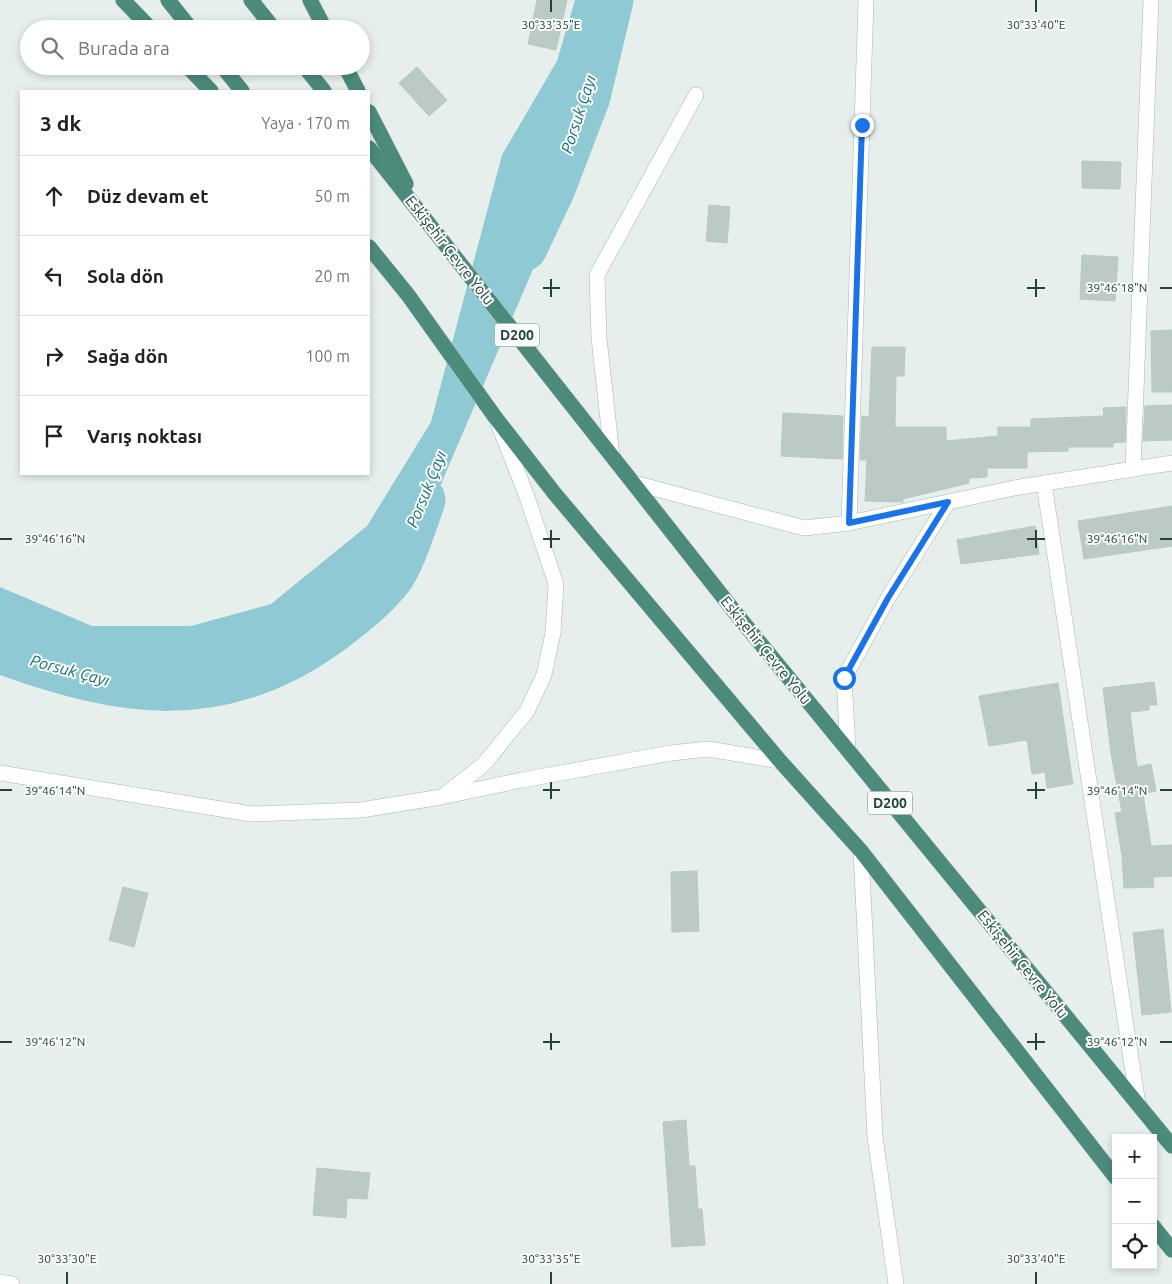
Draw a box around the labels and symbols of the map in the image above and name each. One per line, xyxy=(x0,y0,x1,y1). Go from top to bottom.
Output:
text: 30°33'35"E xyxy=(522,18,581,31)
text: 30°33'40"E xyxy=(1007,18,1066,31)
water label: Porsuk Çayı xyxy=(557,73,599,155)
route end xyxy=(851,114,874,137)
street label: Eskişehir Çevre Yolu xyxy=(402,192,498,308)
text: 39°46'18"N xyxy=(1087,281,1147,294)
road number: D200 xyxy=(494,324,540,346)
water label: Porsuk Çayı xyxy=(402,448,450,530)
text: 39°46'16"N xyxy=(25,532,85,545)
text: 39°46'16"N xyxy=(1087,532,1147,545)
street label: Eskişehir Çevre Yolu xyxy=(717,593,815,707)
water label: Porsuk Çayı xyxy=(28,651,112,689)
route start xyxy=(833,667,856,690)
text: 39°46'14"N xyxy=(25,784,85,797)
text: 39°46'14"N xyxy=(1087,784,1147,797)
road number: D200 xyxy=(868,791,912,814)
street label: Eskişehir Çevre Yolu xyxy=(974,907,1072,1021)
text: 39°46'12"N xyxy=(25,1035,85,1048)
text: 39°46'12"N xyxy=(1087,1035,1147,1048)
text: 30°33'30"E xyxy=(38,1252,97,1265)
text: 30°33'35"E xyxy=(522,1252,581,1265)
text: 30°33'40"E xyxy=(1007,1252,1066,1265)

